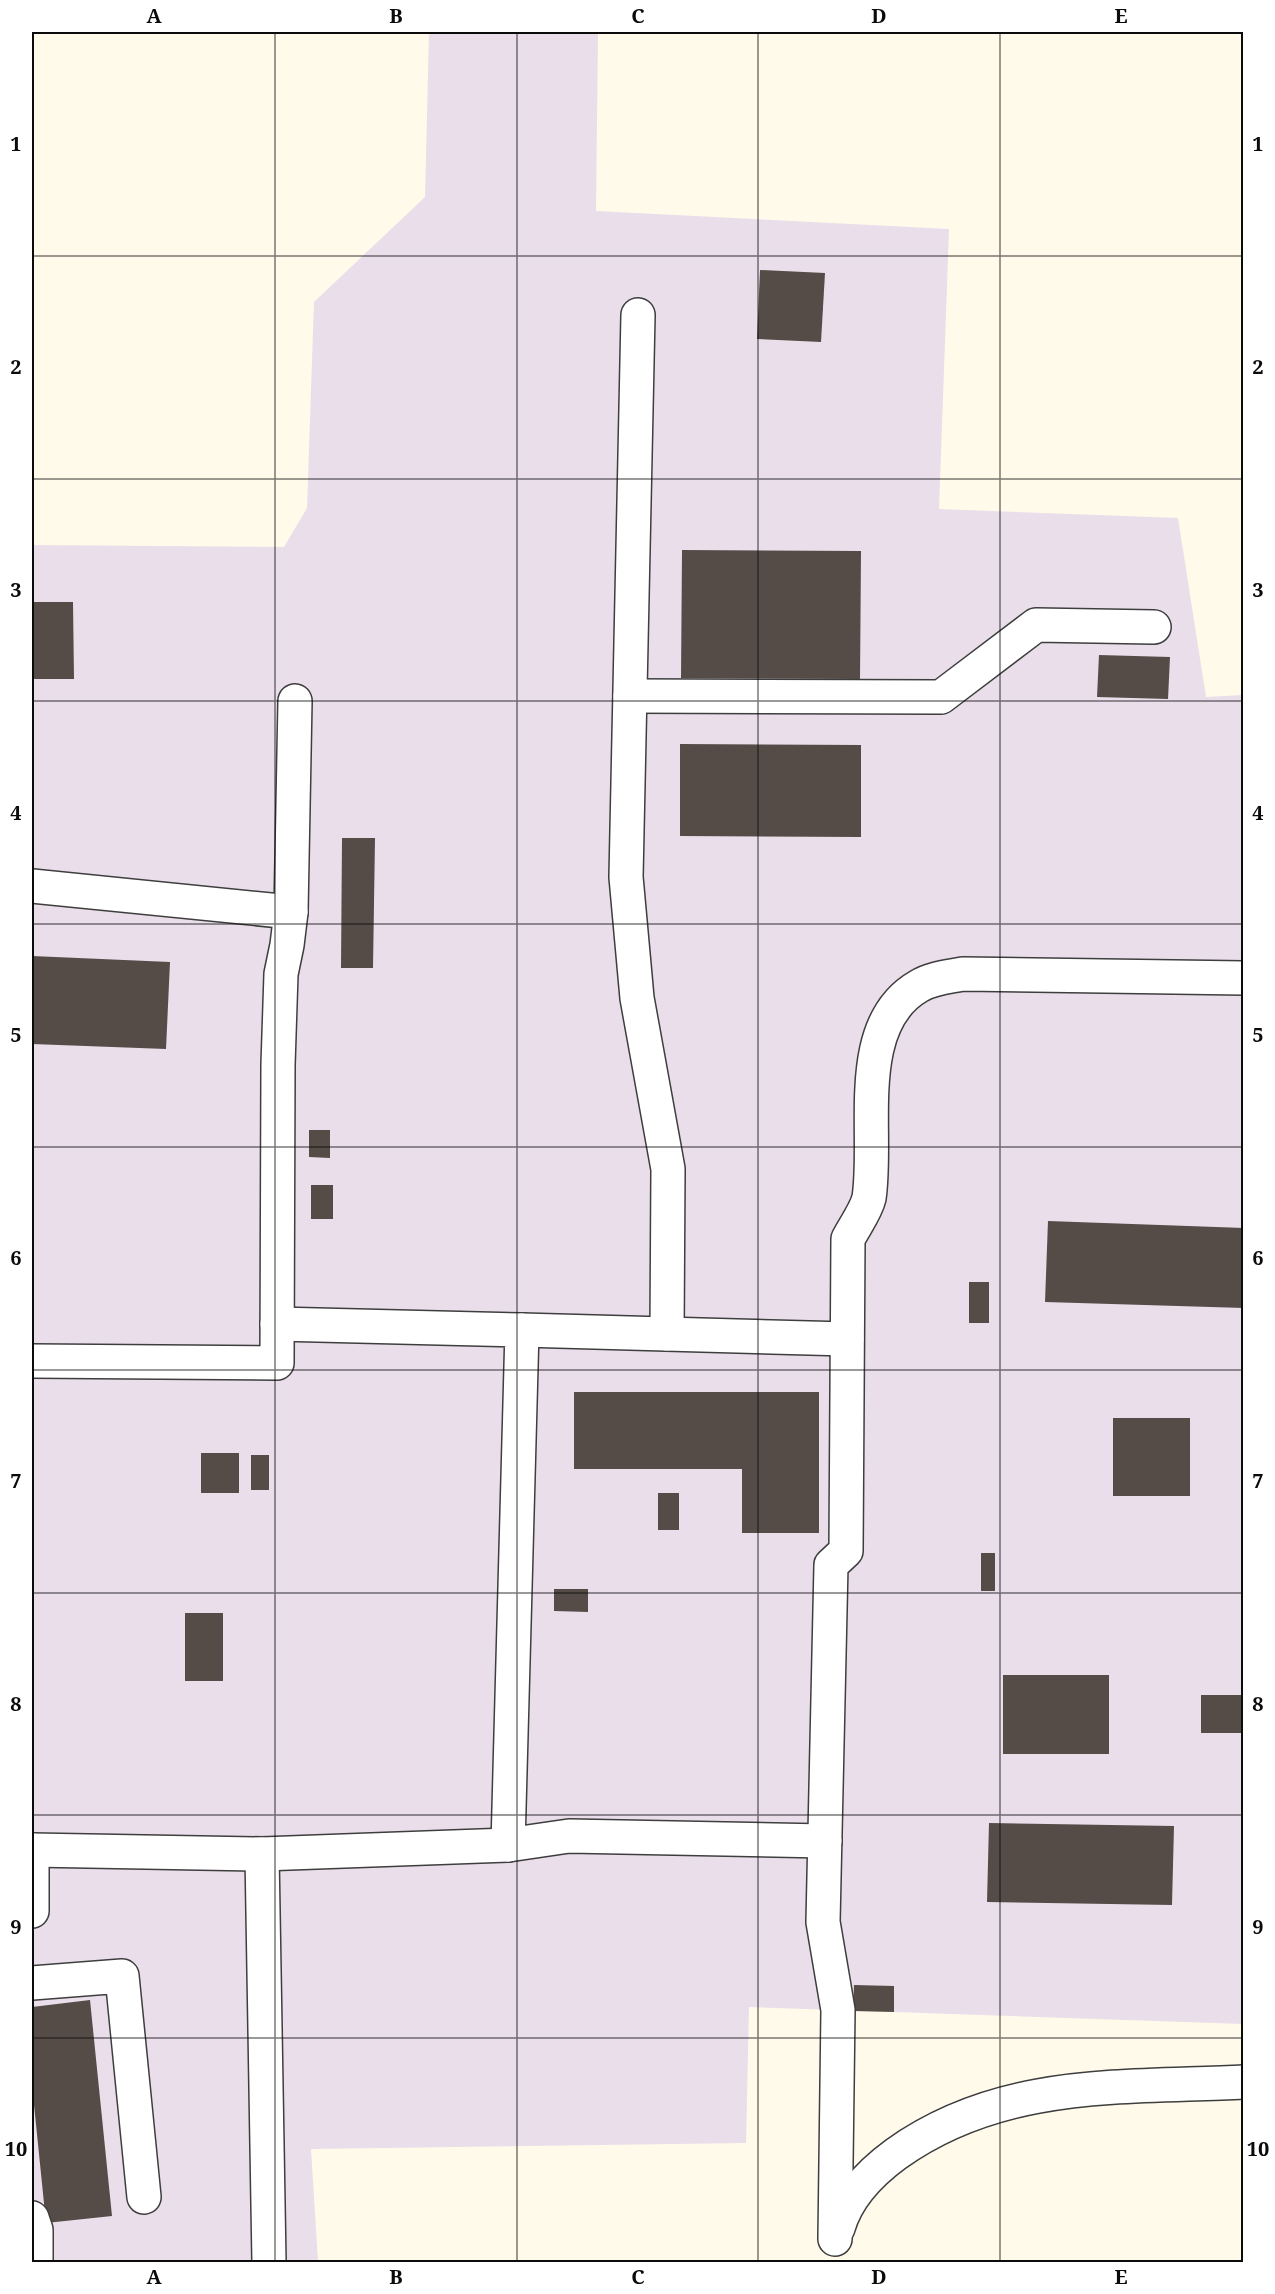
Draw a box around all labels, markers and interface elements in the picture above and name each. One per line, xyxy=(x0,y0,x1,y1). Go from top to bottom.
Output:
text: A xyxy=(146,2,162,29)
text: B xyxy=(389,2,403,29)
text: C xyxy=(631,2,645,29)
text: D xyxy=(871,2,887,29)
text: E xyxy=(1114,2,1128,29)
text: 1 xyxy=(10,130,22,157)
text: 1 xyxy=(1252,130,1264,157)
text: 2 xyxy=(10,353,22,380)
text: 2 xyxy=(1252,353,1264,380)
text: 3 xyxy=(10,576,22,603)
text: 3 xyxy=(1252,576,1264,603)
text: 4 xyxy=(10,799,22,826)
text: 4 xyxy=(1252,799,1264,826)
text: 5 xyxy=(10,1021,22,1048)
text: 5 xyxy=(1252,1021,1264,1048)
text: 6 xyxy=(10,1244,22,1271)
text: 6 xyxy=(1252,1244,1264,1271)
text: 7 xyxy=(10,1467,22,1494)
text: 7 xyxy=(1252,1467,1264,1494)
text: 8 xyxy=(10,1690,22,1717)
text: 8 xyxy=(1252,1690,1264,1717)
text: 9 xyxy=(10,1913,22,1940)
text: 9 xyxy=(1252,1913,1264,1940)
text: 10 xyxy=(5,2135,27,2162)
text: 10 xyxy=(1247,2135,1269,2162)
text: A xyxy=(146,2263,162,2290)
text: B xyxy=(389,2263,403,2290)
text: C xyxy=(631,2263,645,2290)
text: D xyxy=(871,2263,887,2290)
text: E xyxy=(1114,2263,1128,2290)

